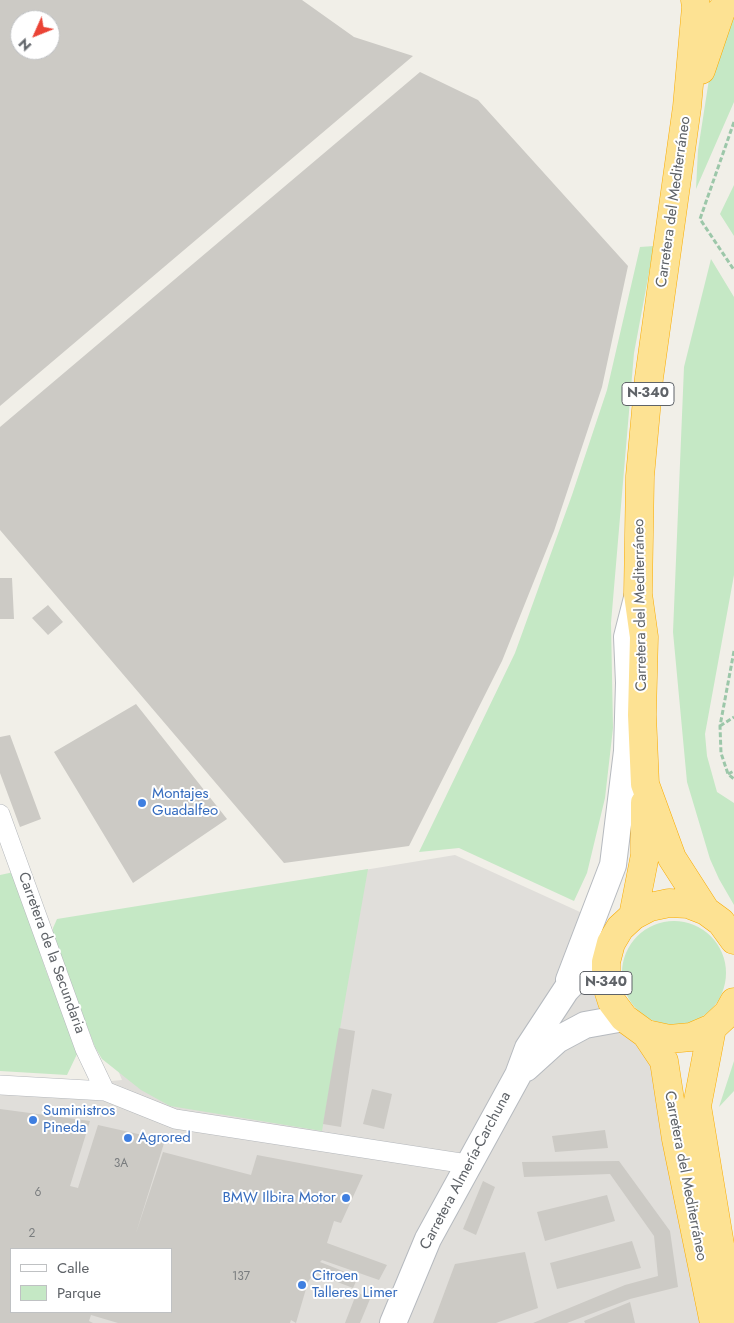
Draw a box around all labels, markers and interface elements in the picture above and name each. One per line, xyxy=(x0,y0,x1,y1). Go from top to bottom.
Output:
north arrow xyxy=(10,10,60,60)
text: N xyxy=(14,34,36,56)
street label: Carretera del Mediterráneo xyxy=(653,115,695,289)
road number: N-340 xyxy=(622,382,674,406)
street label: Carretera del Mediterráneo xyxy=(630,519,652,691)
place label: Montajes Guadalfeo xyxy=(152,785,218,820)
marker: Montajes Guadalfeo xyxy=(136,797,148,809)
street label: Carretera de la Secundaria xyxy=(13,870,89,1036)
road number: N-340 xyxy=(580,971,632,994)
street label: Carretera Almería-Carchuna xyxy=(417,1089,515,1253)
street label: Carretera del Mediterráneo xyxy=(660,1090,710,1262)
place label: Suministros Pineda xyxy=(43,1102,115,1137)
marker: Suministros Pineda xyxy=(27,1114,39,1126)
place label: Agrored xyxy=(138,1129,191,1147)
marker: Agrored xyxy=(122,1132,134,1144)
house number: 3A xyxy=(114,1157,128,1171)
house number: 6 xyxy=(35,1186,41,1200)
place label: BMW Ilbira Motor xyxy=(222,1189,336,1207)
marker: BMW Ilbira Motor xyxy=(340,1192,352,1204)
house number: 2 xyxy=(29,1227,35,1241)
legend xyxy=(10,1248,172,1313)
text: Calle xyxy=(57,1257,89,1279)
place label: Citroen Talleres Limer xyxy=(312,1267,398,1302)
house number: 137 xyxy=(232,1270,250,1284)
marker: Citroen Talleres Limer xyxy=(296,1279,308,1291)
text: Parque xyxy=(57,1282,101,1304)

